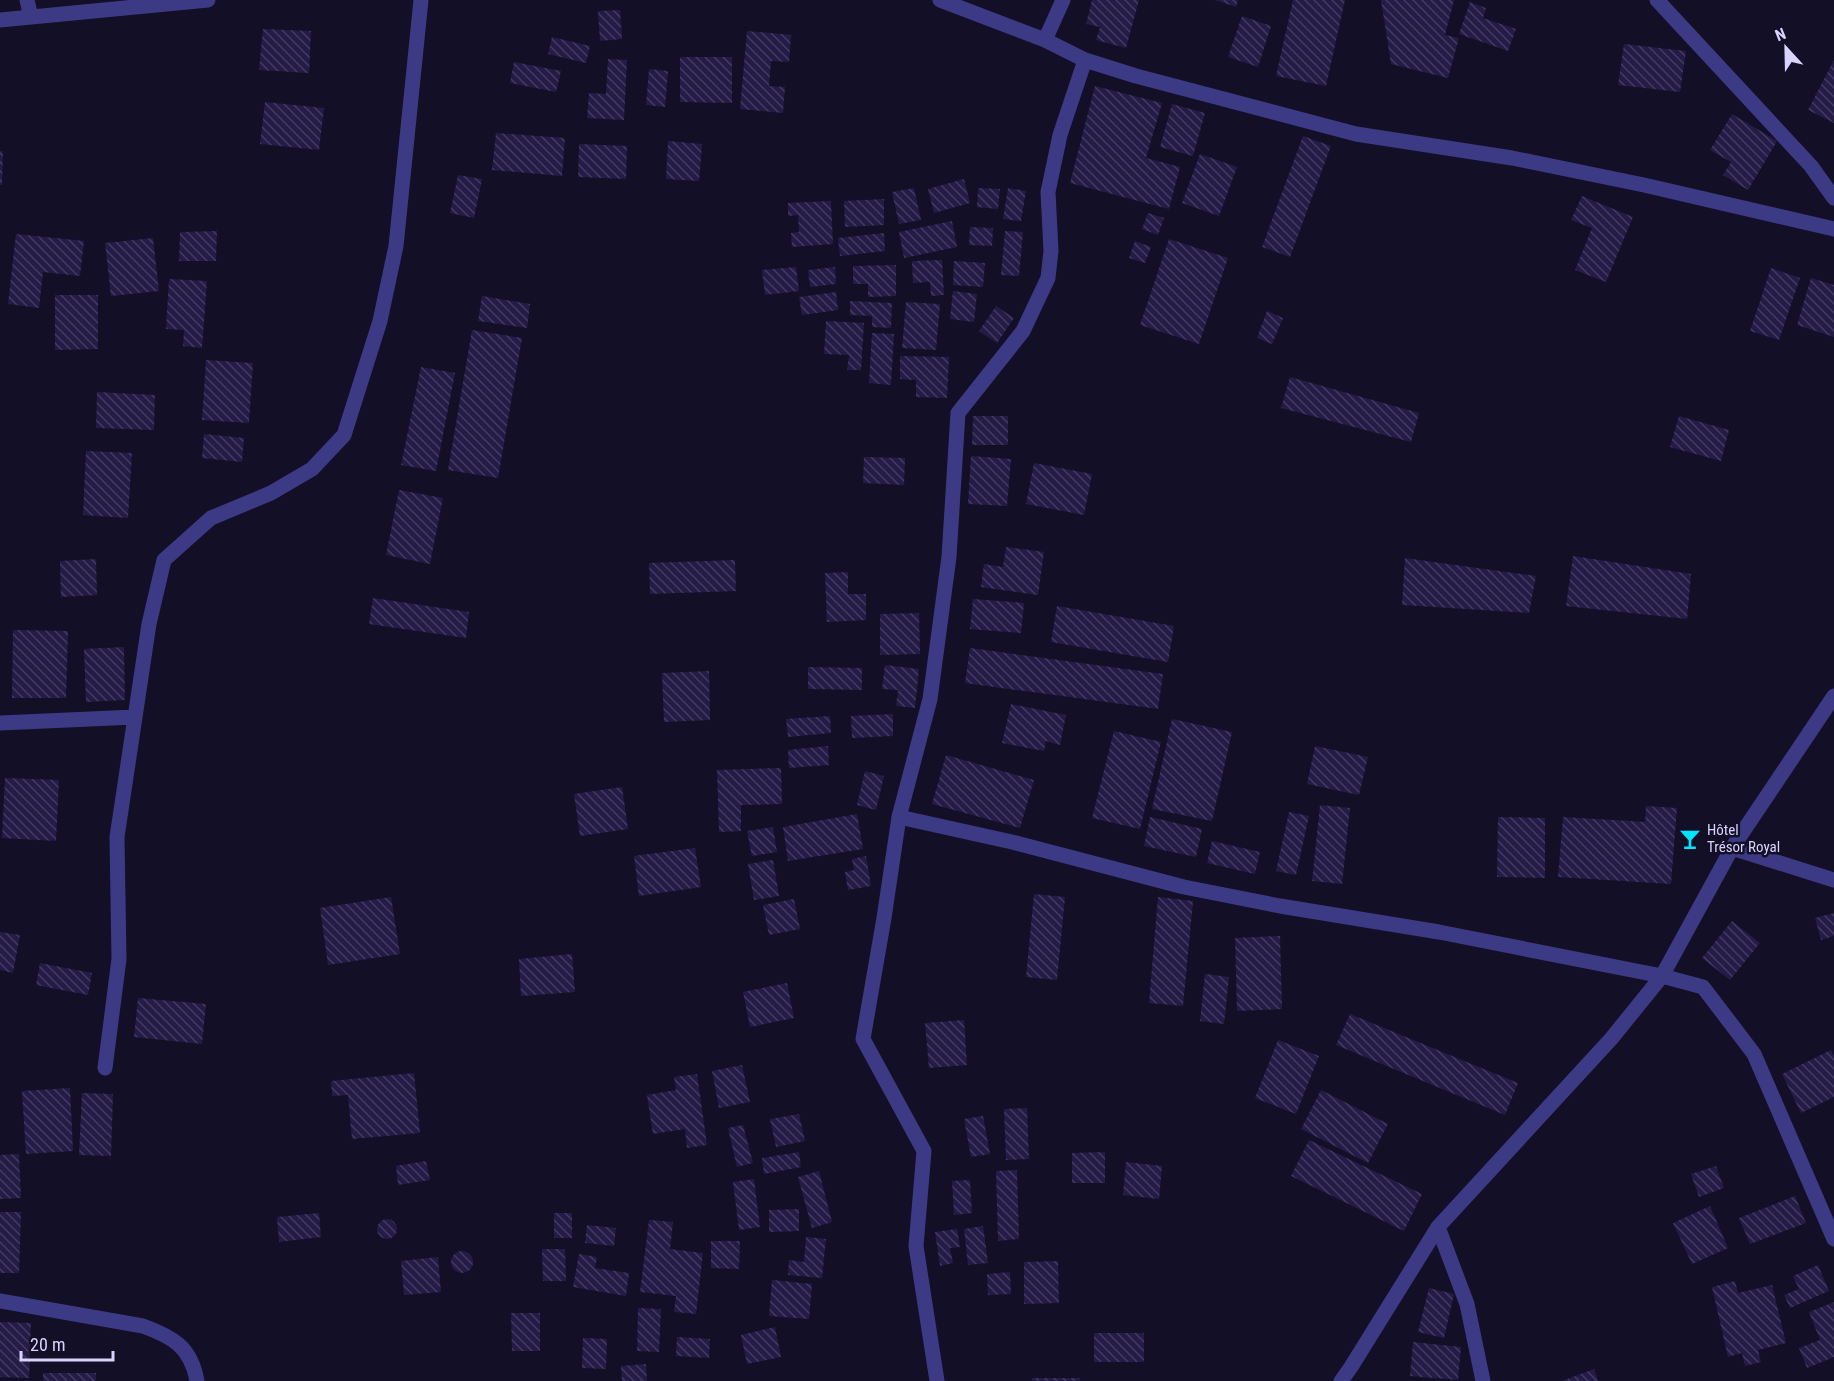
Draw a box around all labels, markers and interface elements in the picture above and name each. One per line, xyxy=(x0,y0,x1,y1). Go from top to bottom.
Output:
north arrow xyxy=(1756,18,1816,78)
text: N xyxy=(1772,24,1789,45)
place label: Hôtel Trésor Royal xyxy=(1707,821,1780,856)
bar icon: Hôtel Trésor Royal xyxy=(1678,827,1702,851)
scale bar xyxy=(21,1324,112,1362)
text: 20 m xyxy=(30,1334,65,1355)

